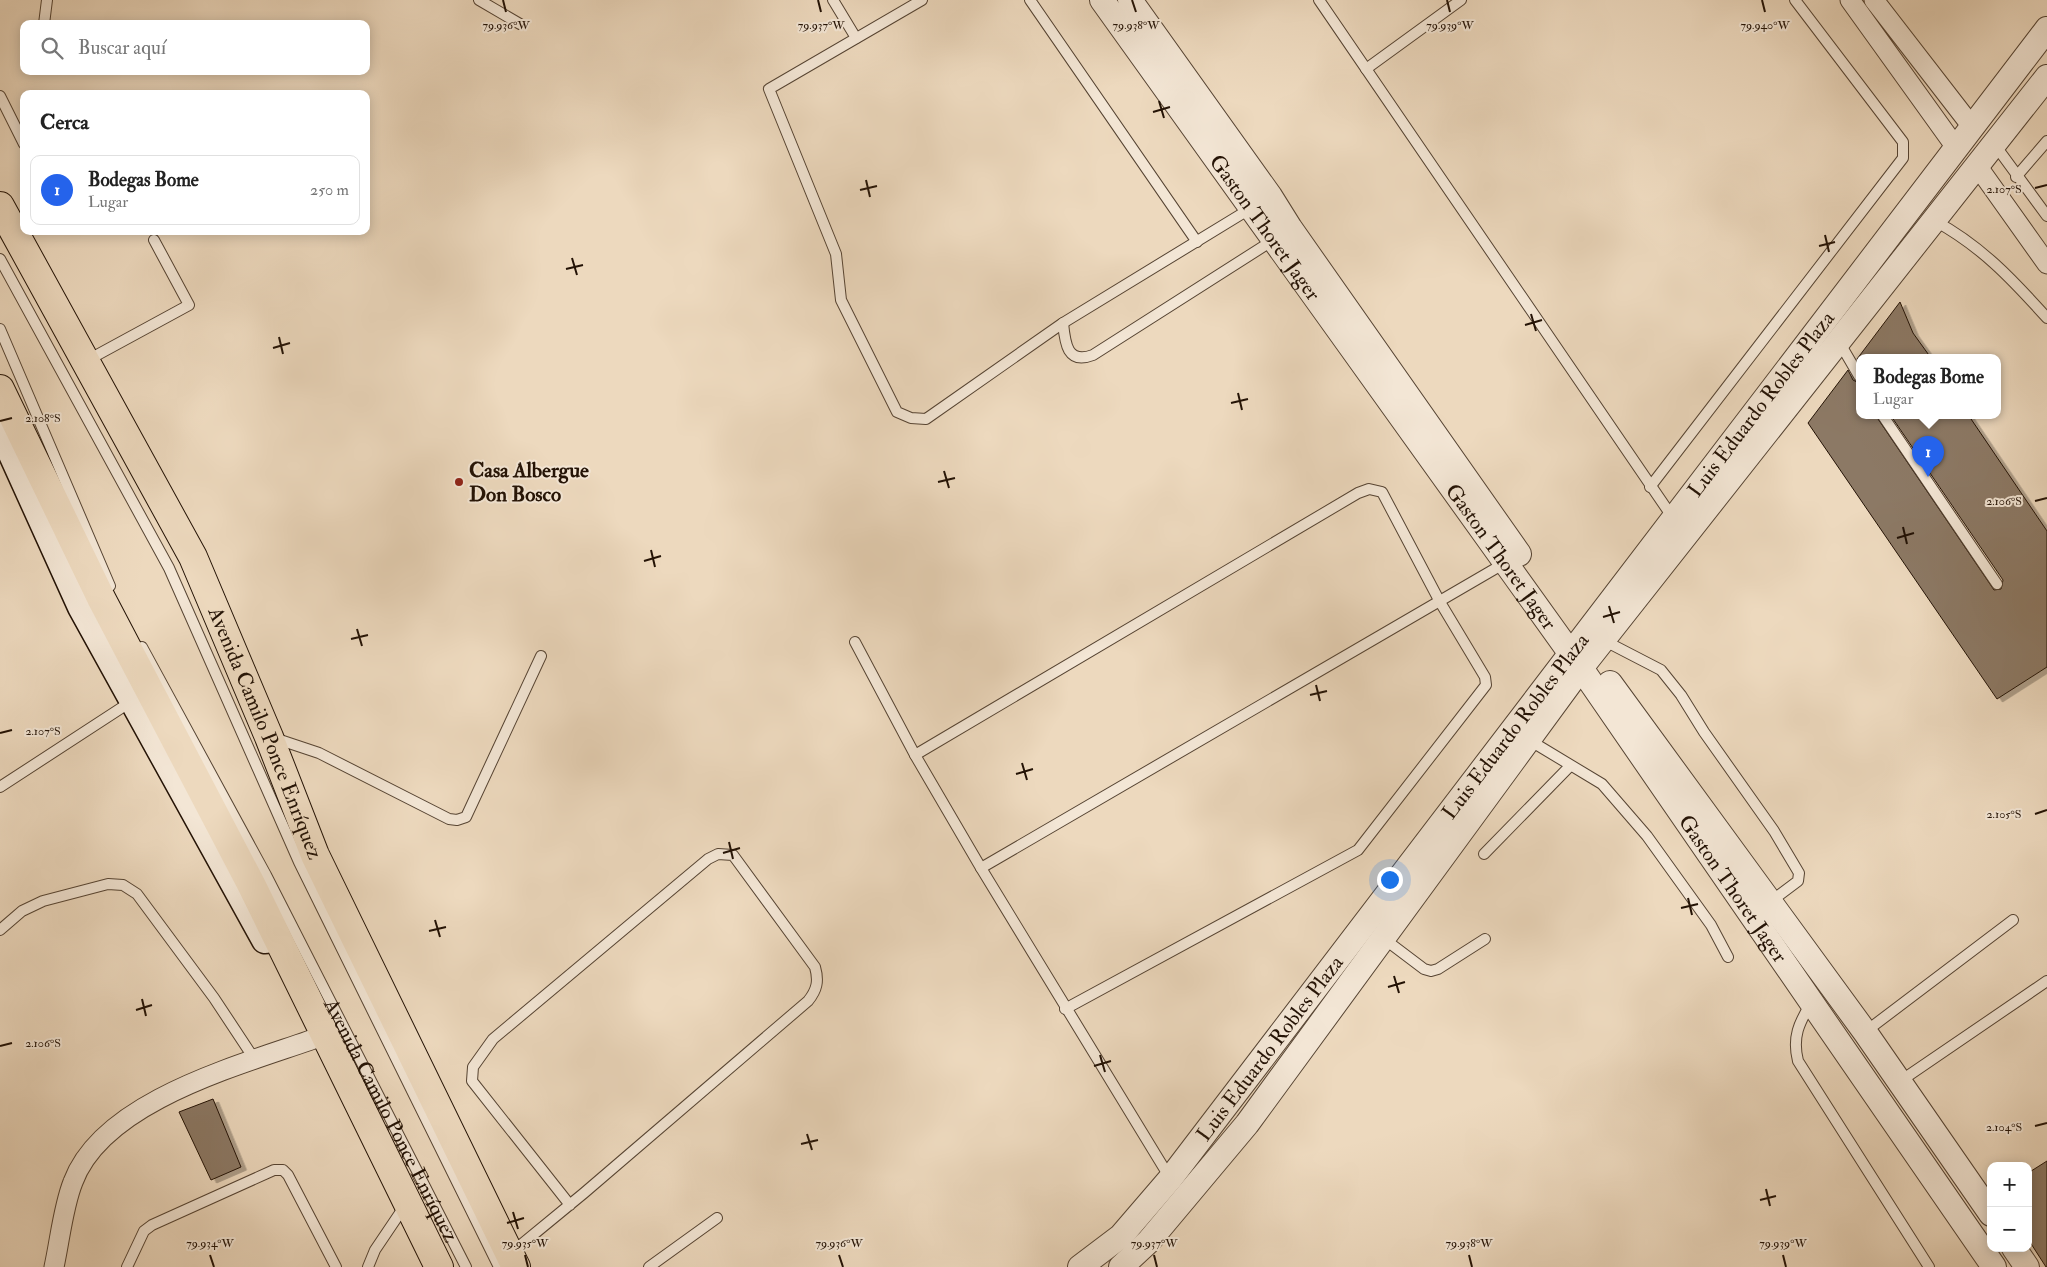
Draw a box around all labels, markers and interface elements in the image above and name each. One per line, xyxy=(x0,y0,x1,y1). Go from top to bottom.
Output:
text: 79.936°W xyxy=(482,18,530,33)
text: 79.937°W xyxy=(798,18,845,33)
text: 79.938°W xyxy=(1113,18,1160,33)
text: 79.939°W xyxy=(1426,18,1474,33)
text: 79.940°W xyxy=(1740,18,1790,33)
search box xyxy=(20,20,370,75)
icon: search xyxy=(38,34,66,62)
text: Buscar aquí xyxy=(78,36,166,60)
text: Cerca xyxy=(40,109,89,136)
street label: Gaston Thoret Jager xyxy=(1203,149,1326,306)
text: Bodegas Bome xyxy=(88,168,199,192)
text: 1 xyxy=(54,180,60,200)
text: 250 m xyxy=(310,180,349,200)
text: 2.107°S xyxy=(1986,182,2022,197)
text: Lugar xyxy=(88,192,128,212)
street label: Luis Eduardo Robles Plaza xyxy=(1682,306,1841,503)
popup xyxy=(1856,354,2001,419)
text: Bodegas Bome xyxy=(1873,365,1984,389)
text: Lugar xyxy=(1873,389,1913,409)
text: 2.108°S xyxy=(25,411,61,426)
pin: 1 xyxy=(1912,436,1944,477)
place label: Casa Albergue Don Bosco xyxy=(469,457,589,508)
marker: Casa Albergue Don Bosco xyxy=(453,476,465,488)
street label: Gaston Thoret Jager xyxy=(1439,478,1562,636)
text: 2.106°S xyxy=(1986,494,2022,509)
street label: Avenida Camilo Ponce Enríquez xyxy=(201,602,328,863)
street label: Luis Eduardo Robles Plaza xyxy=(1436,628,1595,825)
text: 2.107°S xyxy=(25,724,61,739)
text: 2.105°S xyxy=(1987,807,2021,822)
street label: Gaston Thoret Jager xyxy=(1672,810,1793,968)
your location xyxy=(1377,867,1403,893)
street label: Luis Eduardo Robles Plaza xyxy=(1191,950,1350,1147)
street label: Avenida Camilo Ponce Enríquez xyxy=(317,993,464,1247)
text: 2.106°S xyxy=(25,1036,61,1051)
text: 2.104°S xyxy=(1986,1120,2022,1135)
map controls xyxy=(1987,1162,2032,1252)
button: + xyxy=(1987,1162,2032,1207)
button: − xyxy=(1987,1207,2032,1252)
text: 79.934°W xyxy=(186,1236,235,1251)
text: 79.935°W xyxy=(502,1236,549,1251)
text: 79.936°W xyxy=(815,1236,863,1251)
text: 79.937°W xyxy=(1131,1236,1178,1251)
text: 79.938°W xyxy=(1446,1236,1493,1251)
text: 79.939°W xyxy=(1759,1236,1807,1251)

